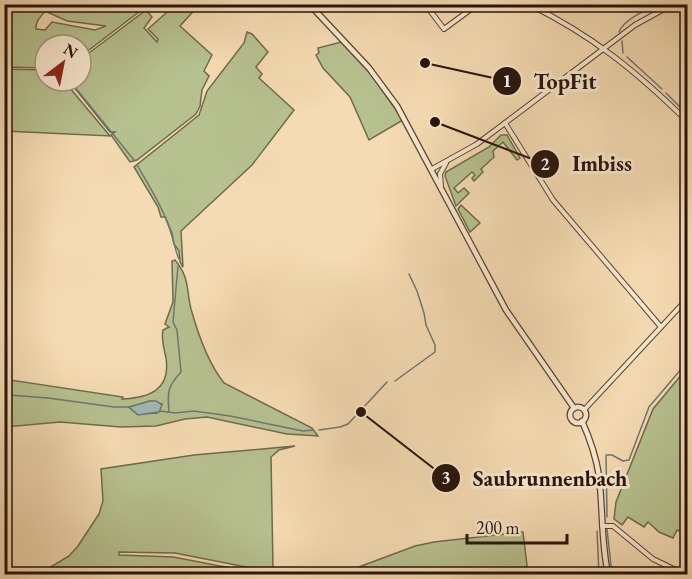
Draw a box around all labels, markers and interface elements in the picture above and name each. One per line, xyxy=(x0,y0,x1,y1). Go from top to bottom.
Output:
north arrow xyxy=(33,33,93,93)
text: N xyxy=(60,38,82,63)
callout: TopFit xyxy=(492,61,609,101)
text: TopFit xyxy=(533,67,597,96)
text: 1 xyxy=(502,69,512,92)
callout: Imbiss xyxy=(530,144,644,184)
text: Imbiss xyxy=(572,149,632,178)
text: 2 xyxy=(540,152,550,175)
callout: Saubrunnenbach xyxy=(431,458,640,498)
text: Saubrunnenbach xyxy=(473,464,627,493)
text: 3 xyxy=(441,466,451,489)
scale bar xyxy=(467,507,568,545)
text: 200 m xyxy=(476,516,520,539)

